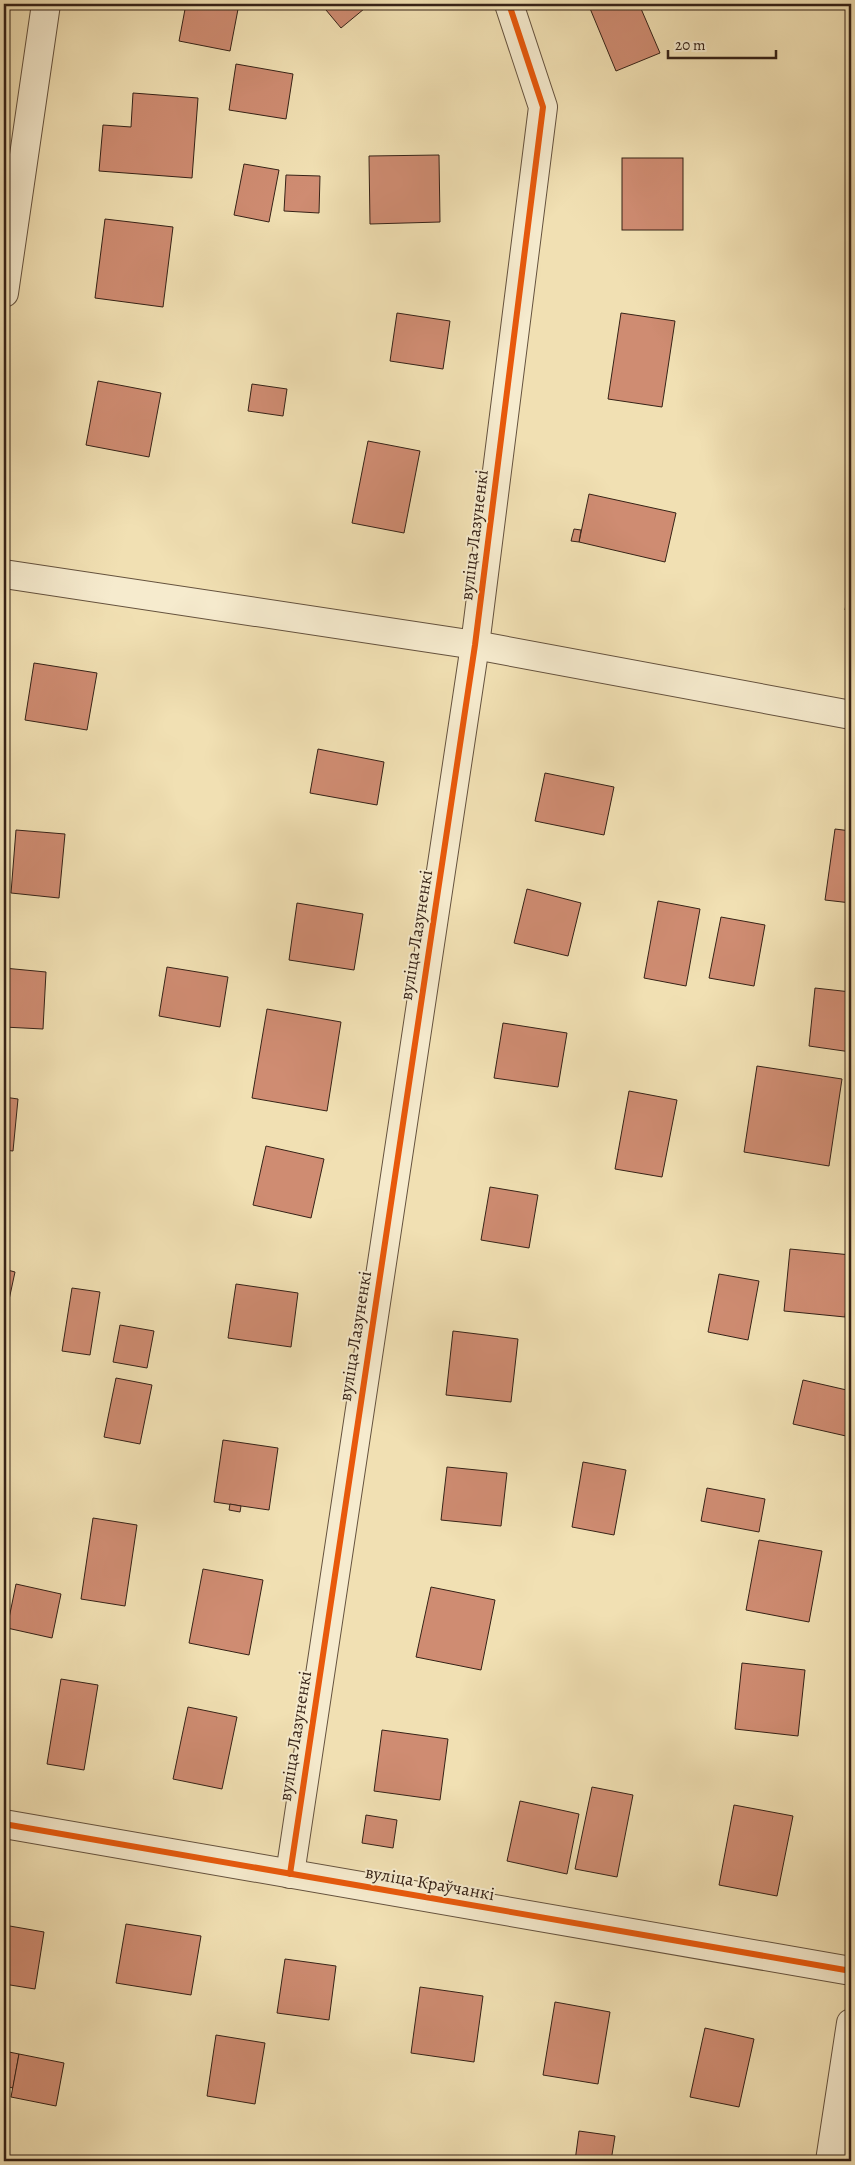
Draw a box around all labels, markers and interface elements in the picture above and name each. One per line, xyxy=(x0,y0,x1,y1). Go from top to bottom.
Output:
scale bar xyxy=(668,28,775,60)
text: 20 m xyxy=(675,35,706,55)
street label: вуліца Лазуненкі xyxy=(454,468,494,602)
street label: вуліца Лазуненкі xyxy=(394,868,438,1002)
street label: вуліца Лазуненкі xyxy=(333,1269,377,1403)
street label: вуліца Лазуненкі xyxy=(273,1669,317,1803)
street label: вуліца Краўчанкі xyxy=(363,1860,497,1906)

